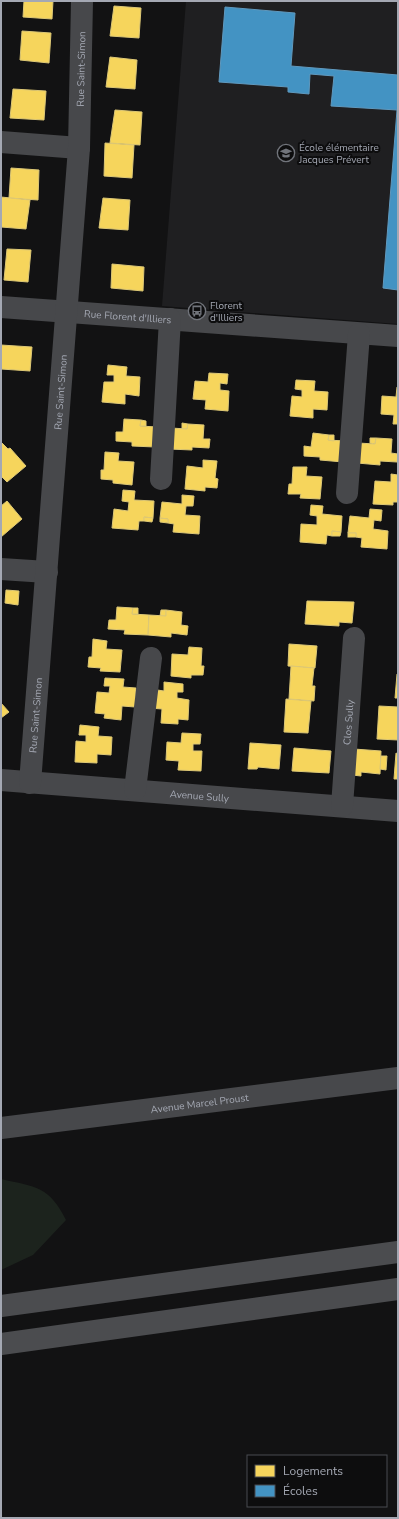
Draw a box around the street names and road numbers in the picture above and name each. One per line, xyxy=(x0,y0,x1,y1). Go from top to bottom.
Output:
street label: Rue Saint-Simon xyxy=(74,31,89,107)
street label: Rue Florent d'Illiers xyxy=(84,307,172,327)
street label: Rue Saint-Simon xyxy=(51,354,71,430)
street label: Rue Saint-Simon xyxy=(26,677,46,753)
street label: Clos Sully xyxy=(340,698,358,745)
street label: Avenue Sully xyxy=(169,787,230,806)
street label: Avenue Marcel Proust xyxy=(150,1091,250,1117)

